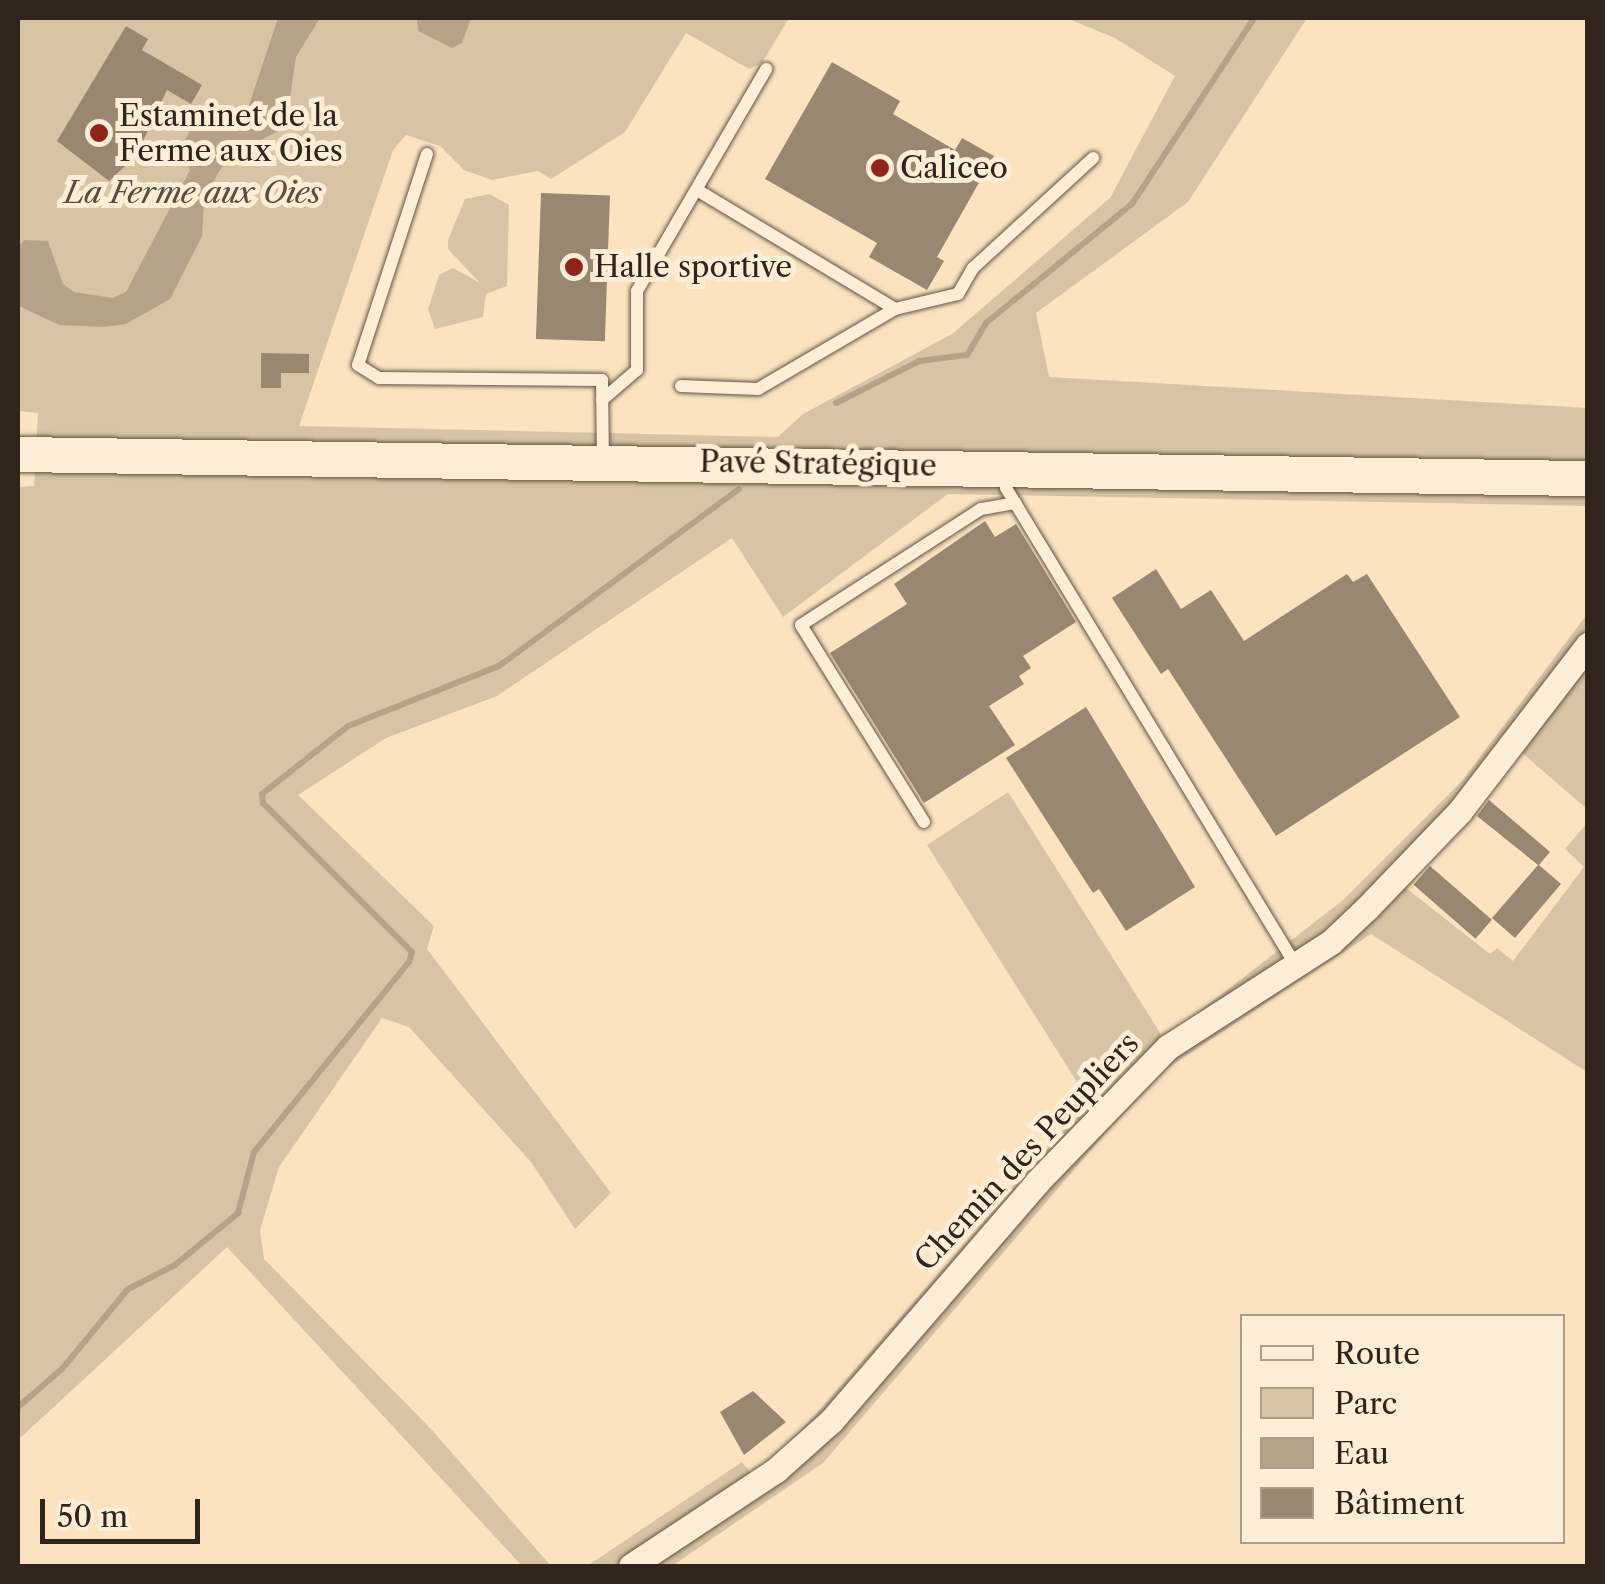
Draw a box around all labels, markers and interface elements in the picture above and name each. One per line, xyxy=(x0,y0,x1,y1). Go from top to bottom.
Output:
place label: Estaminet de la Ferme aux Oies xyxy=(119,98,343,168)
marker: Estaminet de la Ferme aux Oies xyxy=(88,122,110,144)
place label: Caliceo xyxy=(900,150,1008,186)
marker: Caliceo xyxy=(869,157,891,179)
park label: La Ferme aux Oies xyxy=(64,175,322,211)
place label: Halle sportive xyxy=(594,249,792,285)
marker: Halle sportive xyxy=(563,256,585,278)
street label: Pavé Stratégique xyxy=(699,444,937,484)
street label: Chemin des Peupliers xyxy=(907,1026,1147,1278)
legend xyxy=(1240,1314,1565,1544)
text: Route xyxy=(1334,1335,1420,1372)
text: Parc xyxy=(1334,1385,1397,1422)
text: Eau xyxy=(1334,1435,1389,1472)
scale bar xyxy=(45,1479,205,1541)
text: Bâtiment xyxy=(1334,1485,1465,1522)
text: 50 m xyxy=(57,1498,128,1535)

